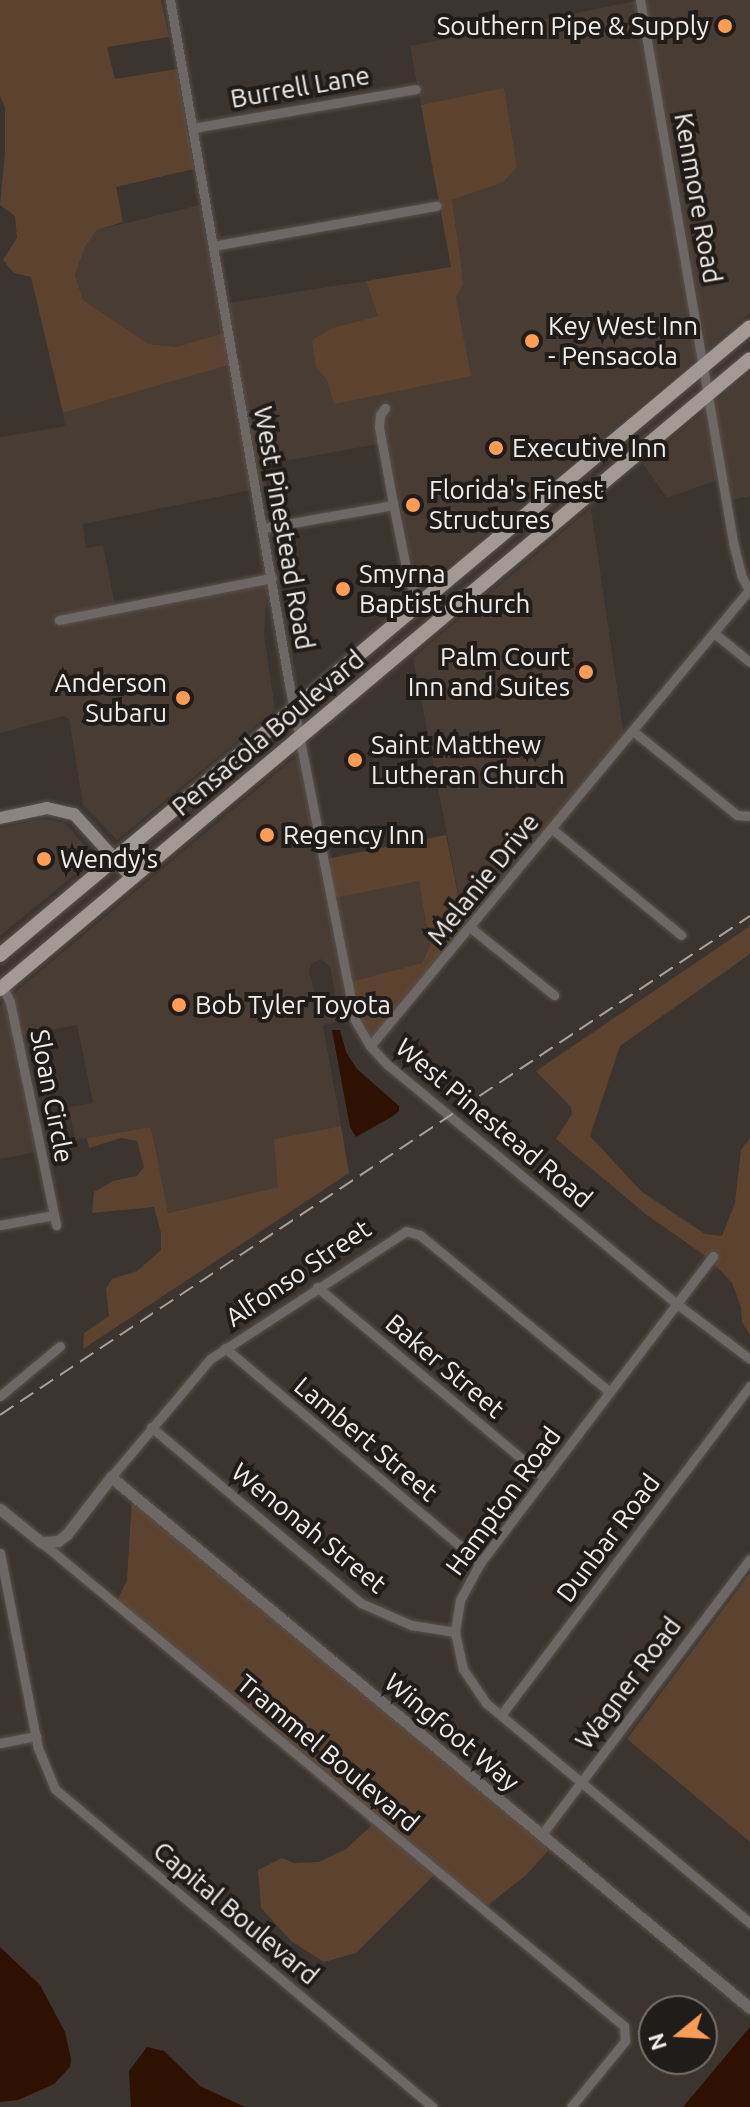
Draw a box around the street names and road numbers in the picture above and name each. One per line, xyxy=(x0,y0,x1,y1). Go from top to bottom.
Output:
street label: Burrell Lane xyxy=(228,59,372,115)
street label: Kenmore Road xyxy=(668,110,728,286)
street label: West Pinestead Road xyxy=(247,404,321,652)
street label: Pensacola Boulevard xyxy=(166,644,370,822)
street label: Melanie Drive xyxy=(420,807,546,951)
street label: Sloan Circle xyxy=(24,1027,80,1165)
street label: West Pinestead Road xyxy=(389,1032,599,1214)
street label: Alfonso Street xyxy=(219,1213,377,1333)
street label: Baker Street xyxy=(379,1307,511,1425)
street label: Lambert Street xyxy=(288,1370,444,1508)
street label: Hampton Road xyxy=(439,1421,567,1581)
street label: Wenonah Street xyxy=(225,1456,393,1600)
street label: Dunbar Road xyxy=(550,1468,666,1608)
street label: Wagner Road xyxy=(568,1611,688,1755)
street label: Wingfoot Way xyxy=(378,1667,526,1797)
street label: Trammel Boulevard xyxy=(231,1668,425,1838)
street label: Capital Boulevard xyxy=(147,1835,325,1991)

